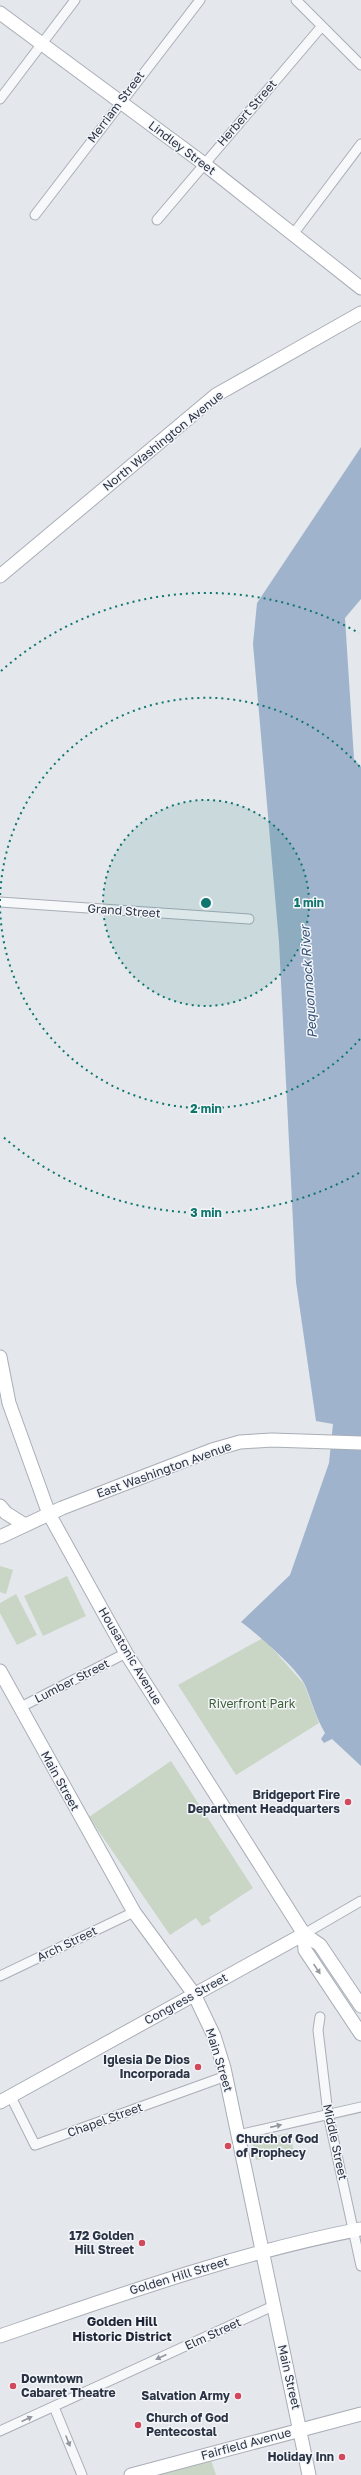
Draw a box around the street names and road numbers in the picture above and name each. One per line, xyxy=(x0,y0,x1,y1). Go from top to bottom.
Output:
street label: Merriam Street xyxy=(84,68,148,145)
street label: Herbert Street xyxy=(214,76,280,149)
street label: Lindley Street xyxy=(146,117,219,178)
street label: North Washington Avenue xyxy=(99,387,226,494)
street label: Grand Street xyxy=(87,900,161,921)
street label: East Washington Avenue xyxy=(94,1438,233,1501)
street label: Housatonic Avenue xyxy=(95,1604,165,1707)
street label: Lumber Street xyxy=(32,1655,112,1706)
street label: Main Street xyxy=(38,1748,83,1814)
street label: Arch Street xyxy=(34,1922,99,1965)
street label: Congress Street xyxy=(141,1969,230,2028)
street label: Main Street xyxy=(203,2026,236,2094)
street label: Chapel Street xyxy=(65,2099,145,2140)
street label: Middle Street xyxy=(320,2102,351,2182)
street label: Golden Hill Street xyxy=(128,2253,230,2298)
street label: Elm Street xyxy=(182,2314,243,2353)
street label: Main Street xyxy=(275,2343,304,2411)
street label: Fairfield Avenue xyxy=(199,2424,293,2463)

